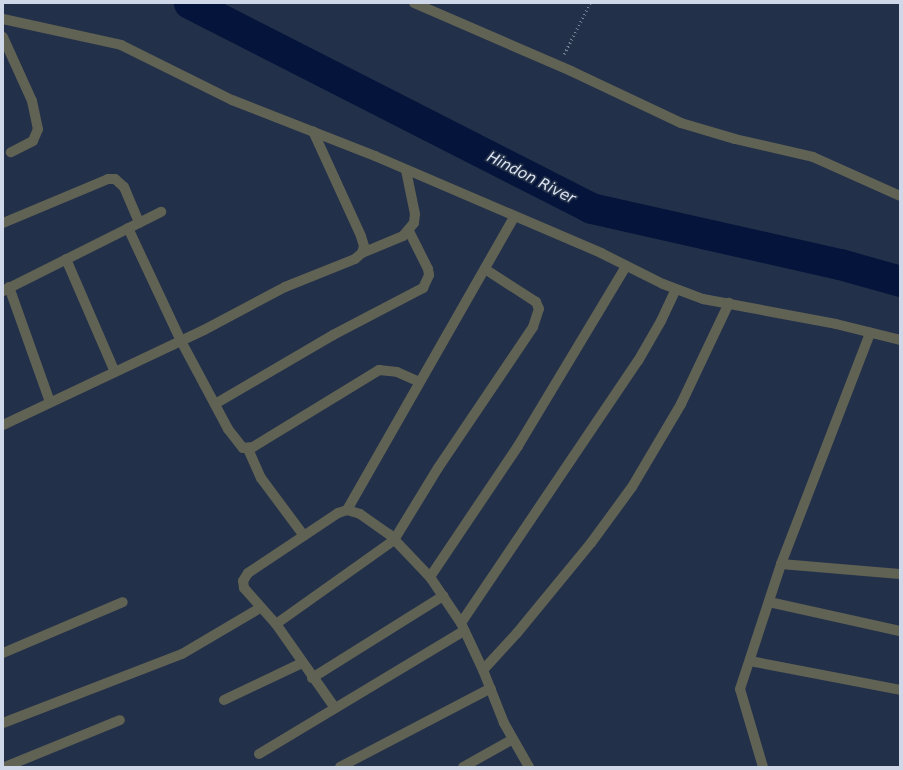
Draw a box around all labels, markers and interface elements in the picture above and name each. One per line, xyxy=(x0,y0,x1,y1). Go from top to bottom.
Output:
water label: Hindon River xyxy=(484,148,578,208)

